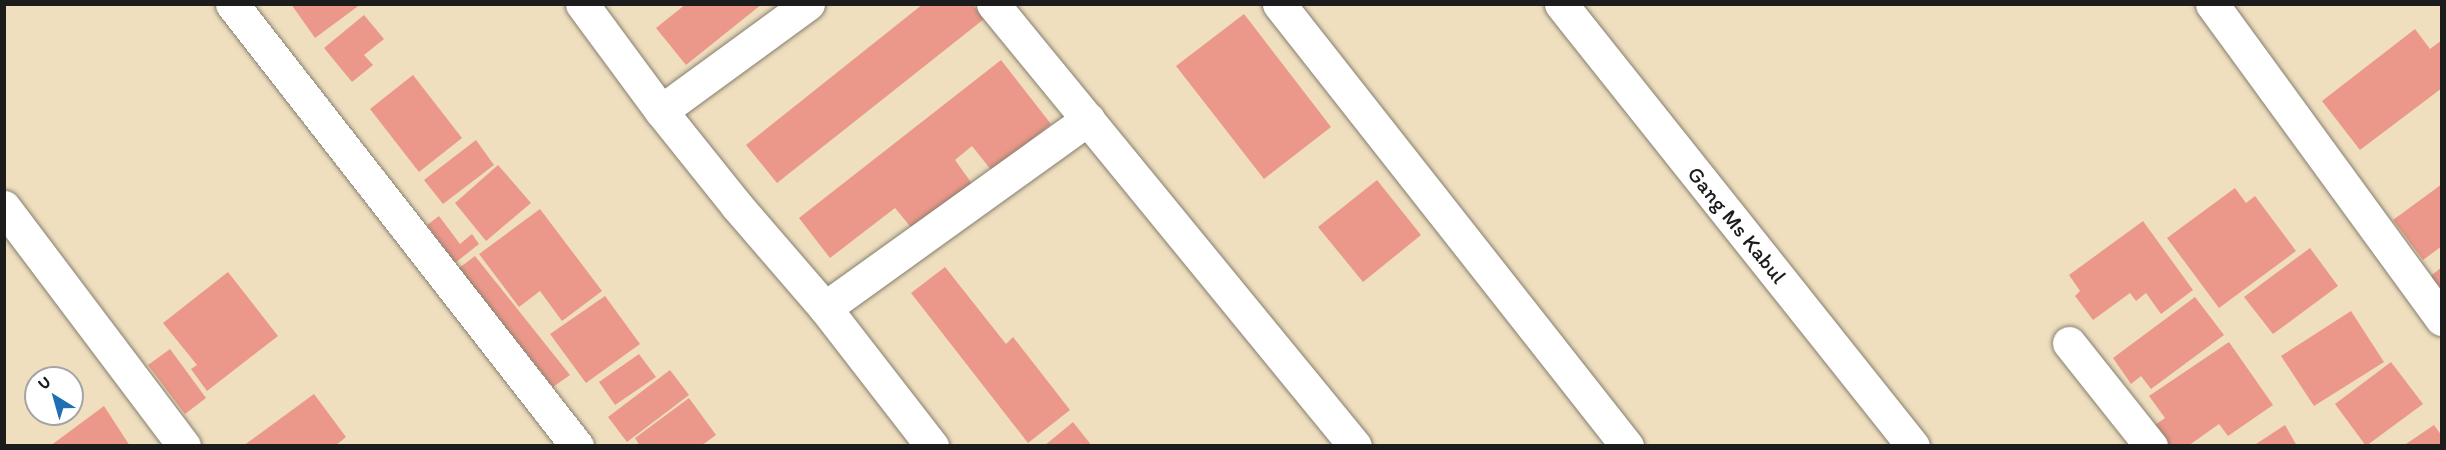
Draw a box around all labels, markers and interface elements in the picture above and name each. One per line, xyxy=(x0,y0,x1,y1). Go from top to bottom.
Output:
street label: Gang Ms Kabul xyxy=(1682,161,1792,289)
north arrow xyxy=(24,366,84,426)
text: U xyxy=(34,372,54,394)

